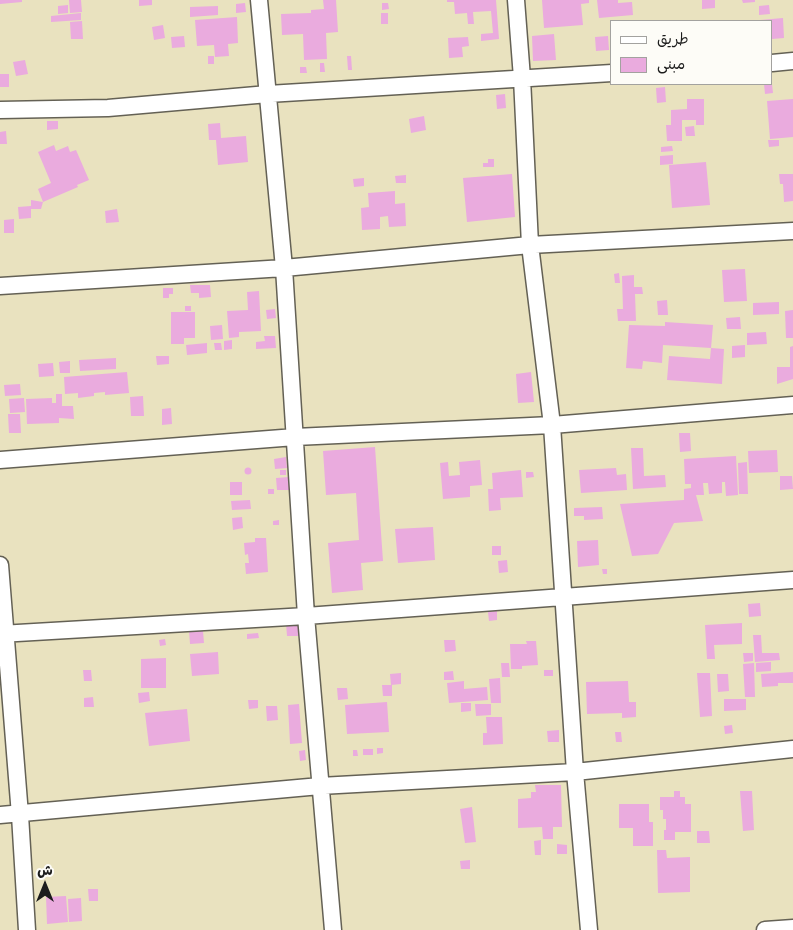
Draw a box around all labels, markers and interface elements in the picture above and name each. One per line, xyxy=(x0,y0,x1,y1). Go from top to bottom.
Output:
legend xyxy=(610,20,773,85)
text: طريق xyxy=(657,29,689,49)
text: مبنى xyxy=(657,54,685,74)
north arrow xyxy=(20,860,70,910)
text: ش xyxy=(37,861,53,879)

